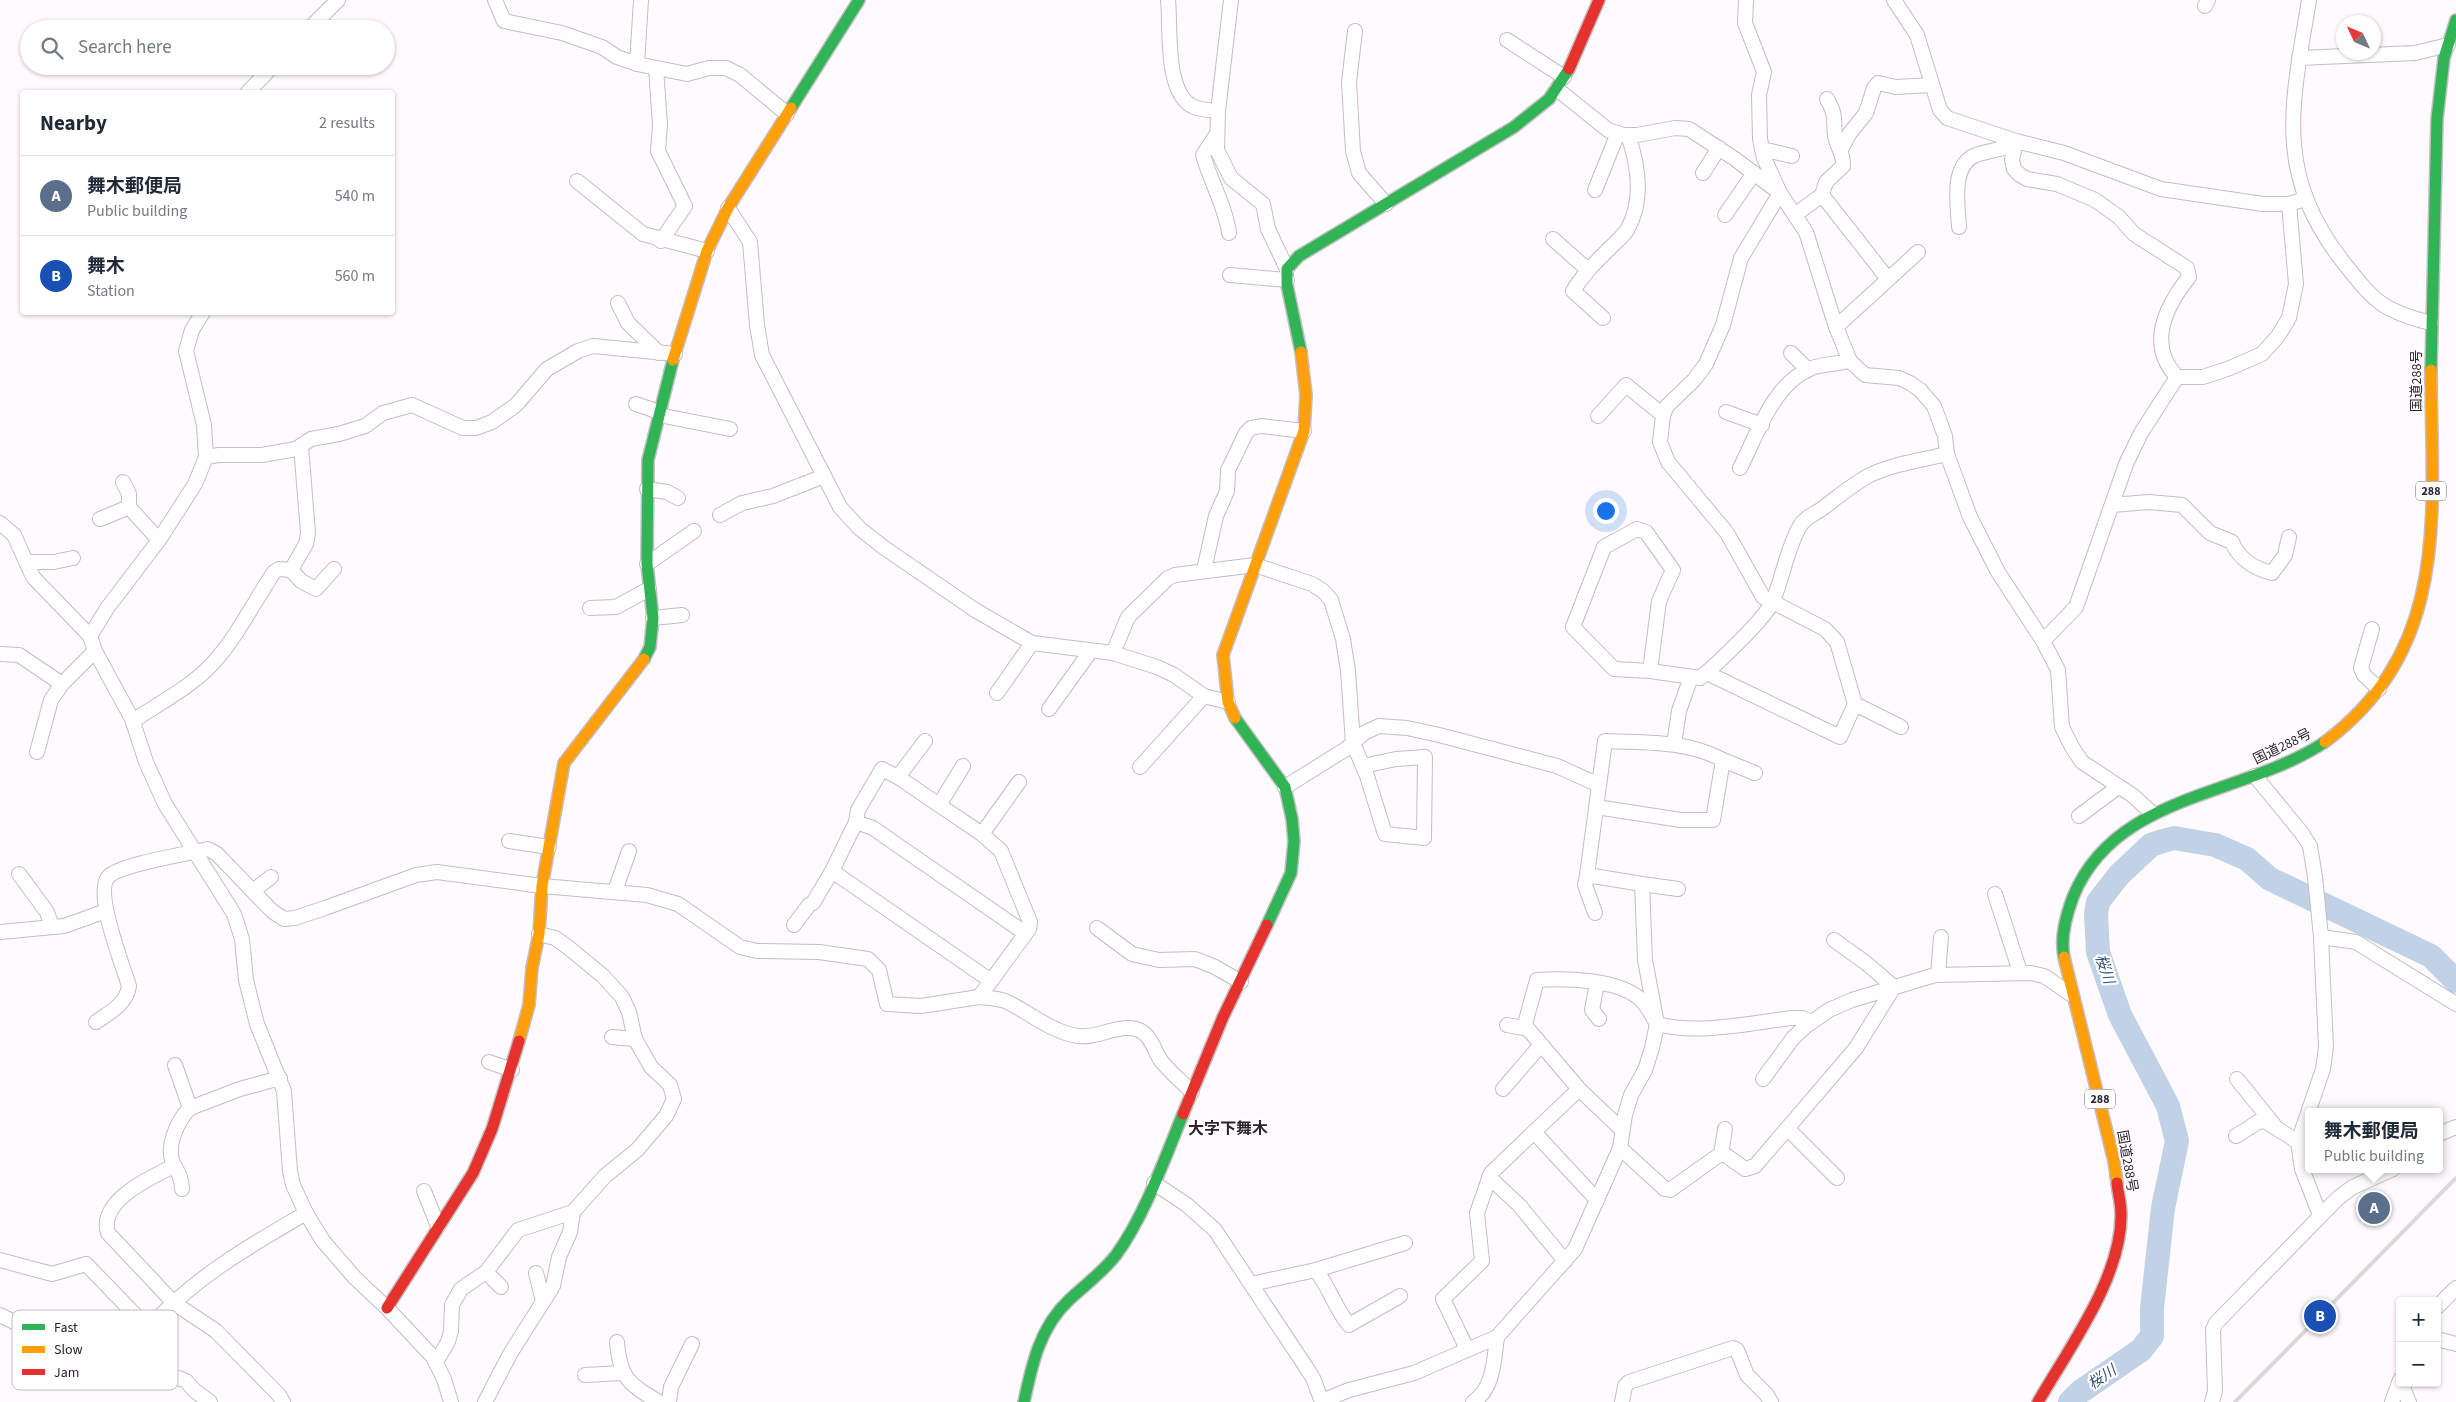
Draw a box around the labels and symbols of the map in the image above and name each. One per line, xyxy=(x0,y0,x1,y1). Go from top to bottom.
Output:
north arrow xyxy=(2336,15,2381,60)
street label: 国道288号 xyxy=(2407,350,2427,412)
road number: 288 xyxy=(2416,482,2446,501)
your location xyxy=(1593,498,1619,524)
street label: 国道288号 xyxy=(2250,724,2315,770)
water label: 桜川 xyxy=(2090,952,2120,989)
road number: 288 xyxy=(2085,1090,2115,1108)
district label: 大字下舞木 xyxy=(1188,1118,1268,1140)
street label: 国道288号 xyxy=(2112,1128,2142,1194)
pin: A xyxy=(2358,1189,2390,1227)
pin: B xyxy=(2304,1297,2336,1335)
legend xyxy=(12,1310,178,1390)
text: Fast xyxy=(54,1318,78,1338)
text: Slow xyxy=(54,1340,83,1360)
water label: 桜川 xyxy=(2084,1359,2122,1395)
text: Jam xyxy=(54,1363,79,1383)

